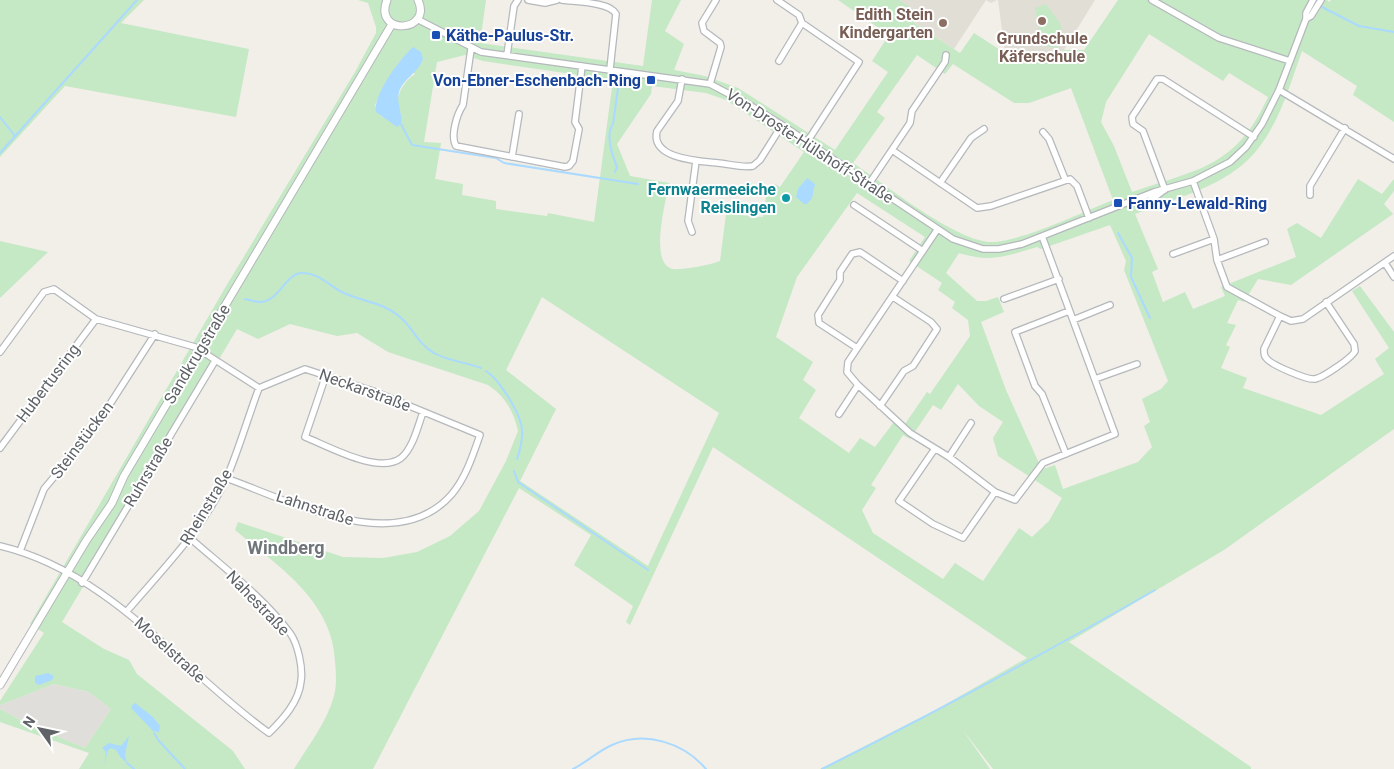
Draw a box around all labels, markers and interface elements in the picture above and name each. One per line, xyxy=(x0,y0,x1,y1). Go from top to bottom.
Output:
place label: Edith Stein Kindergarten xyxy=(839,5,933,42)
marker: Grundschule Käferschule xyxy=(1036,15,1048,27)
marker: Edith Stein Kindergarten xyxy=(937,17,949,29)
place label: Käthe-Paulus-Str. xyxy=(446,26,574,45)
marker: Käthe-Paulus-Str. xyxy=(430,29,442,41)
place label: Grundschule Käferschule xyxy=(996,29,1088,66)
place label: Von-Ebner-Eschenbach-Ring xyxy=(433,71,641,90)
marker: Von-Ebner-Eschenbach-Ring xyxy=(645,74,657,86)
street label: Von-Droste-Hülshoff-Straße xyxy=(723,85,897,207)
place label: Fernwaermeeiche Reislingen xyxy=(648,180,776,217)
marker: Fernwaermeeiche Reislingen xyxy=(780,192,792,204)
place label: Fanny-Lewald-Ring xyxy=(1128,194,1267,213)
marker: Fanny-Lewald-Ring xyxy=(1112,197,1124,209)
street label: Sandkrugstraße xyxy=(160,301,234,407)
street label: Hubertusring xyxy=(12,340,84,426)
street label: Neckarstraße xyxy=(317,365,413,415)
street label: Steinstücken xyxy=(47,398,117,482)
street label: Ruhrstraße xyxy=(120,434,176,510)
street label: Rheinstraße xyxy=(176,466,236,548)
street label: Lahnstraße xyxy=(274,487,356,529)
district label: Windberg xyxy=(247,537,325,558)
street label: Nahestraße xyxy=(222,567,294,639)
street label: Moselstraße xyxy=(131,613,209,687)
north arrow xyxy=(15,704,65,754)
text: N xyxy=(20,713,39,730)

